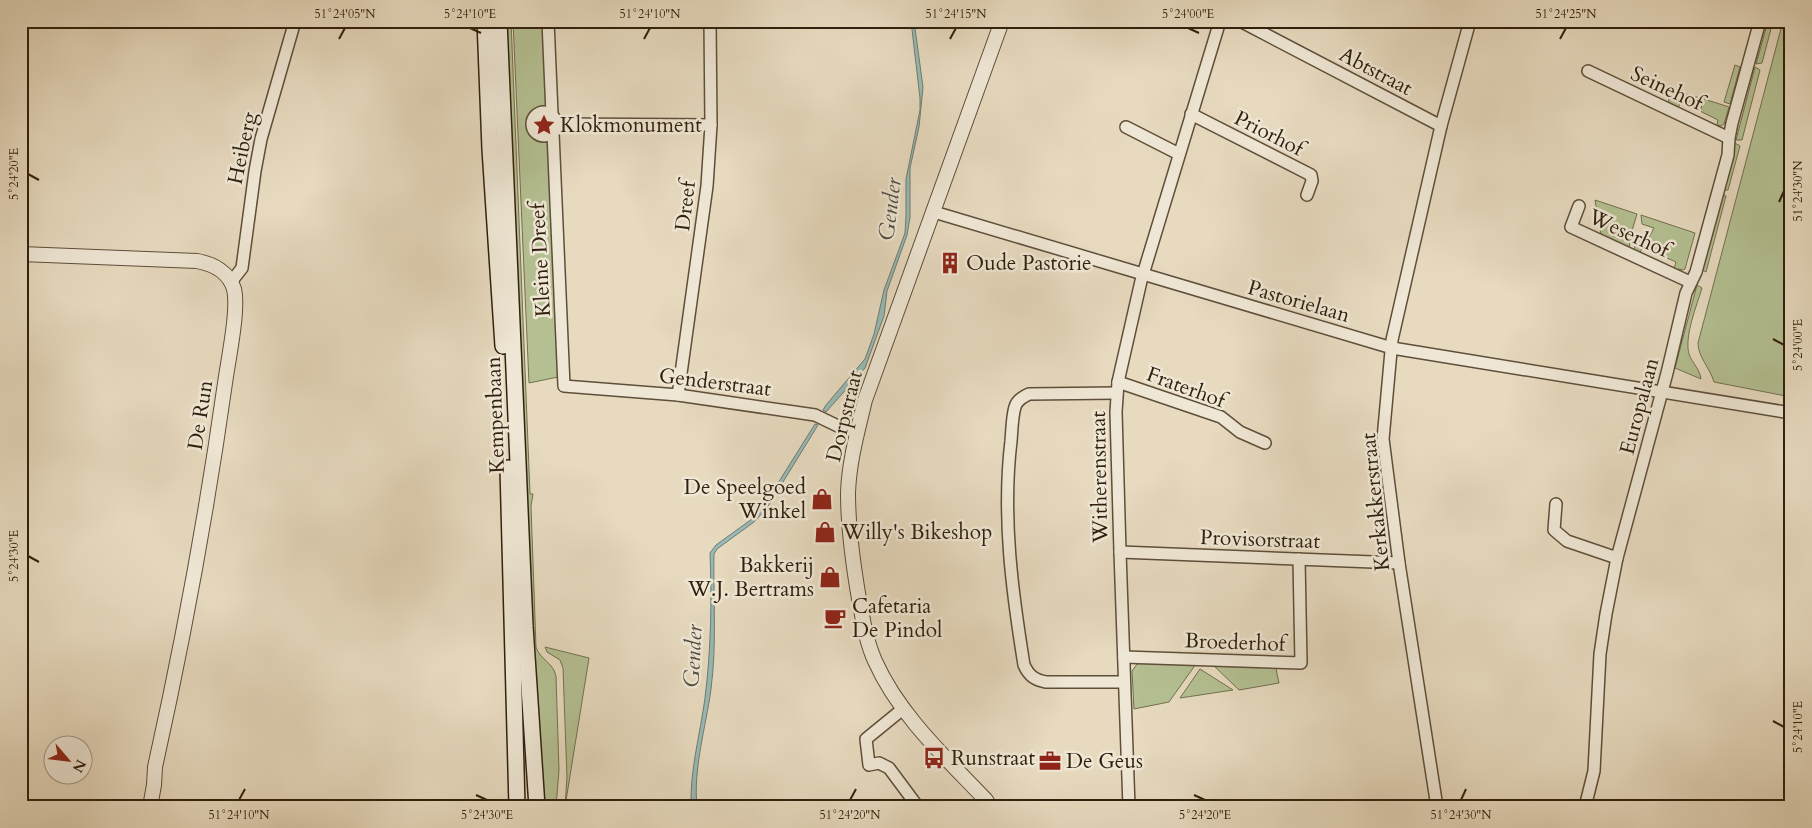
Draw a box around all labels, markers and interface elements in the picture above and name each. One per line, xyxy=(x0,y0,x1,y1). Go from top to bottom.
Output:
text: 51°24'05"N xyxy=(315,6,376,22)
text: 5°24'10"E xyxy=(444,6,496,22)
text: 51°24'10"N xyxy=(620,6,681,22)
text: 51°24'15"N xyxy=(926,6,987,22)
text: 5°24'00"E xyxy=(1162,6,1214,22)
text: 51°24'25"N xyxy=(1536,6,1597,22)
street label: Abtstraat xyxy=(1334,40,1418,103)
street label: Seinehof xyxy=(1626,59,1711,119)
street label: Priorhof xyxy=(1229,104,1312,165)
street label: Heiberg xyxy=(221,109,264,187)
place label: Klokmonument xyxy=(560,111,702,140)
place icon: Klokmonument xyxy=(531,112,557,138)
text: 5°24'20"E xyxy=(6,148,22,200)
text: 51°24'30"N xyxy=(1790,160,1806,221)
water label: Gender xyxy=(871,175,909,242)
street label: Dreef xyxy=(668,176,703,233)
street label: Kleine Dreef xyxy=(523,199,558,318)
street label: Weserhof xyxy=(1583,202,1677,266)
place label: Oude Pastorie xyxy=(966,249,1092,278)
building icon: Oude Pastorie xyxy=(937,250,963,276)
street label: Pastorielaan xyxy=(1244,273,1353,330)
text: 5°24'00"E xyxy=(1790,319,1806,371)
street label: Europalaan xyxy=(1613,354,1666,458)
street label: Kempenbaan xyxy=(479,356,512,474)
street label: Fraterhof xyxy=(1142,360,1233,416)
street label: Genderstraat xyxy=(657,361,773,404)
street label: Dorpstraat xyxy=(819,367,870,465)
street label: De Run xyxy=(181,378,220,452)
street label: Witherenstraat xyxy=(1084,410,1115,544)
street label: Kerkakkerstraat xyxy=(1354,431,1397,573)
place label: De Speelgoed Winkel xyxy=(684,473,806,526)
shop icon: De Speelgoed Winkel xyxy=(809,486,835,512)
place label: Willy's Bikeshop xyxy=(841,518,992,547)
shop icon: Willy's Bikeshop xyxy=(812,519,838,545)
street label: Provisorstraat xyxy=(1199,523,1321,556)
text: 5°24'30"E xyxy=(6,530,22,582)
place label: Bakkerij W.J. Bertrams xyxy=(687,551,814,604)
shop icon: Bakkerij W.J. Bertrams xyxy=(817,564,843,590)
place label: Cafetaria De Pindol xyxy=(852,592,942,645)
cafe icon: Cafetaria De Pindol xyxy=(822,605,848,631)
water label: Gender xyxy=(676,623,710,688)
street label: Broederhof xyxy=(1184,626,1289,659)
text: 5°24'10"E xyxy=(1790,701,1806,753)
north arrow xyxy=(42,736,92,786)
place label: Runstraat xyxy=(951,744,1035,773)
bus stop icon: Runstraat xyxy=(921,745,947,771)
place label: De Geus xyxy=(1066,747,1143,776)
office icon: De Geus xyxy=(1037,748,1063,774)
text: N xyxy=(68,756,90,776)
text: 51°24'10"N xyxy=(209,807,270,823)
text: 5°24'30"E xyxy=(461,807,513,823)
text: 51°24'20"N xyxy=(820,807,881,823)
text: 5°24'20"E xyxy=(1179,807,1231,823)
text: 51°24'30"N xyxy=(1431,807,1492,823)

